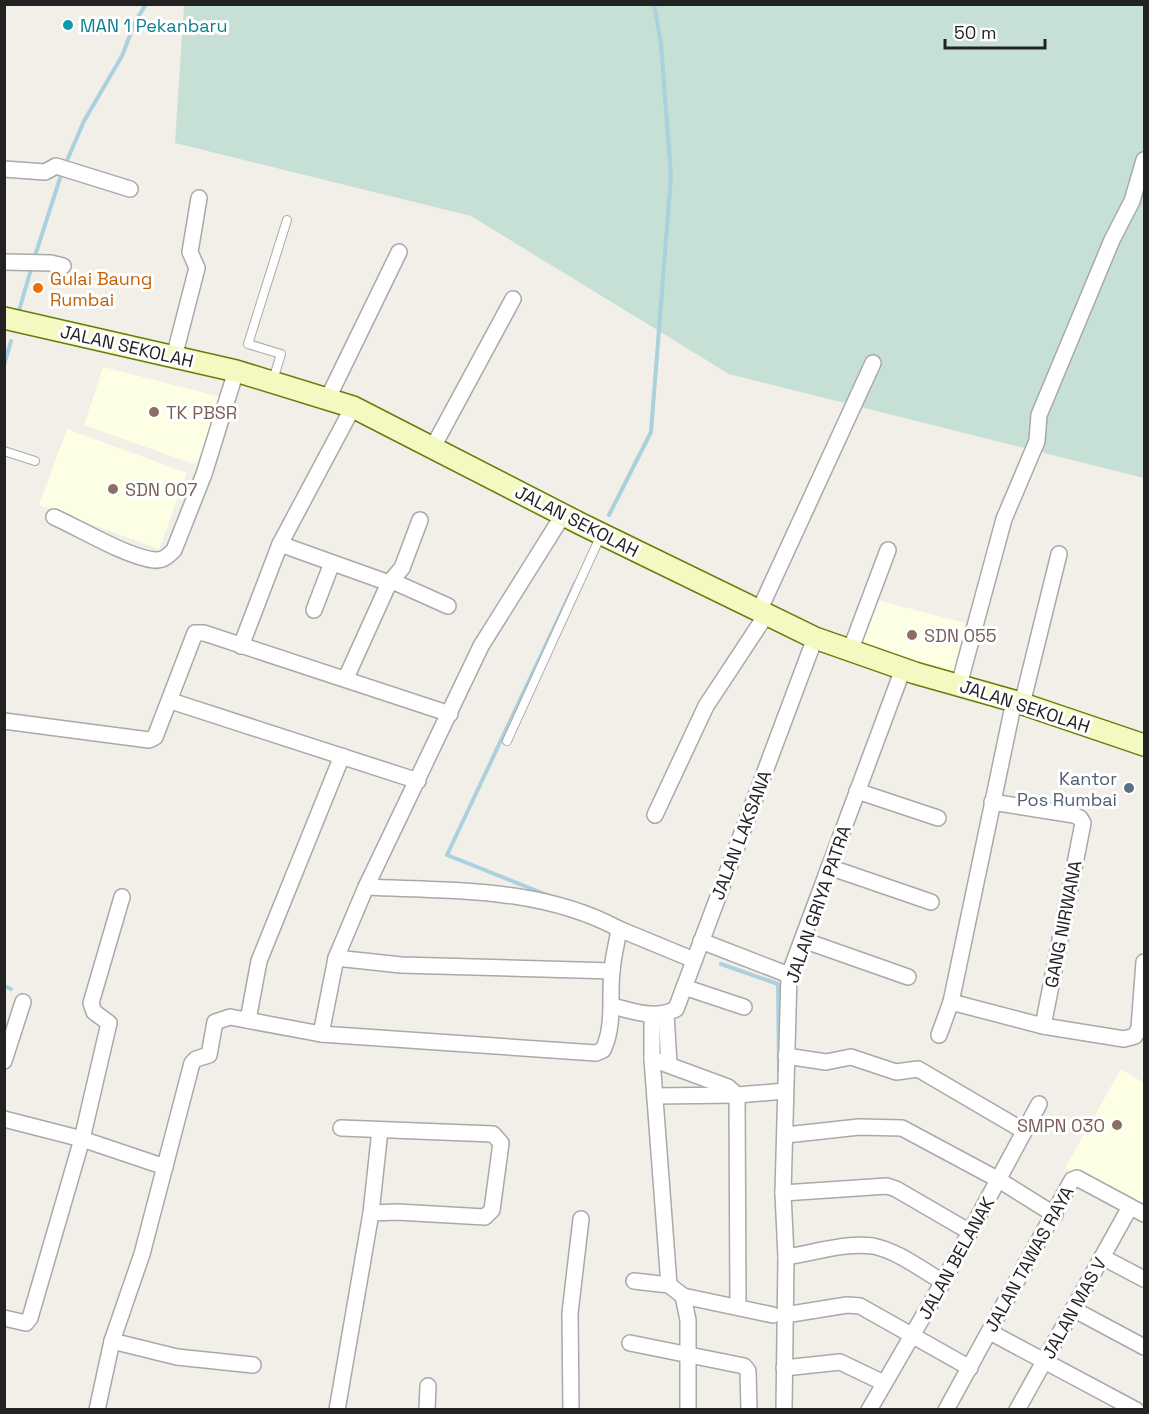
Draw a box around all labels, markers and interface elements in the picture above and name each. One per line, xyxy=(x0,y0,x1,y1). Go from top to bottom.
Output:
scale bar xyxy=(945,12,1046,50)
place label: MAN 1 Pekanbaru xyxy=(80,14,227,37)
marker: MAN 1 Pekanbaru xyxy=(61,18,75,32)
text: 50 m xyxy=(954,21,996,44)
place label: Gulai Baung Rumbai xyxy=(50,267,152,311)
marker: Gulai Baung Rumbai xyxy=(31,281,45,295)
street label: JALAN SEKOLAH xyxy=(58,320,196,372)
place label: TK PBSR xyxy=(166,401,237,424)
marker: TK PBSR xyxy=(147,405,161,419)
place label: SDN 007 xyxy=(125,478,197,501)
street label: JALAN SEKOLAH xyxy=(511,480,643,562)
marker: SDN 007 xyxy=(106,482,120,496)
place label: SDN 055 xyxy=(924,624,997,647)
marker: SDN 055 xyxy=(905,628,919,642)
street label: JALAN SEKOLAH xyxy=(957,674,1093,738)
street label: JALAN LAKSANA xyxy=(706,767,776,903)
place label: Kantor Pos Rumbai xyxy=(1017,767,1117,811)
marker: Kantor Pos Rumbai xyxy=(1122,781,1136,795)
street label: JALAN GRIYA PATRA xyxy=(780,822,856,986)
street label: GANG NIRWANA xyxy=(1039,858,1087,990)
place label: SMPN 030 xyxy=(1017,1114,1105,1137)
marker: SMPN 030 xyxy=(1110,1118,1124,1132)
street label: JALAN TAWAS RAYA xyxy=(979,1182,1079,1336)
street label: JALAN BELANAK xyxy=(913,1193,999,1323)
street label: JALAN MAS V xyxy=(1037,1253,1111,1363)

